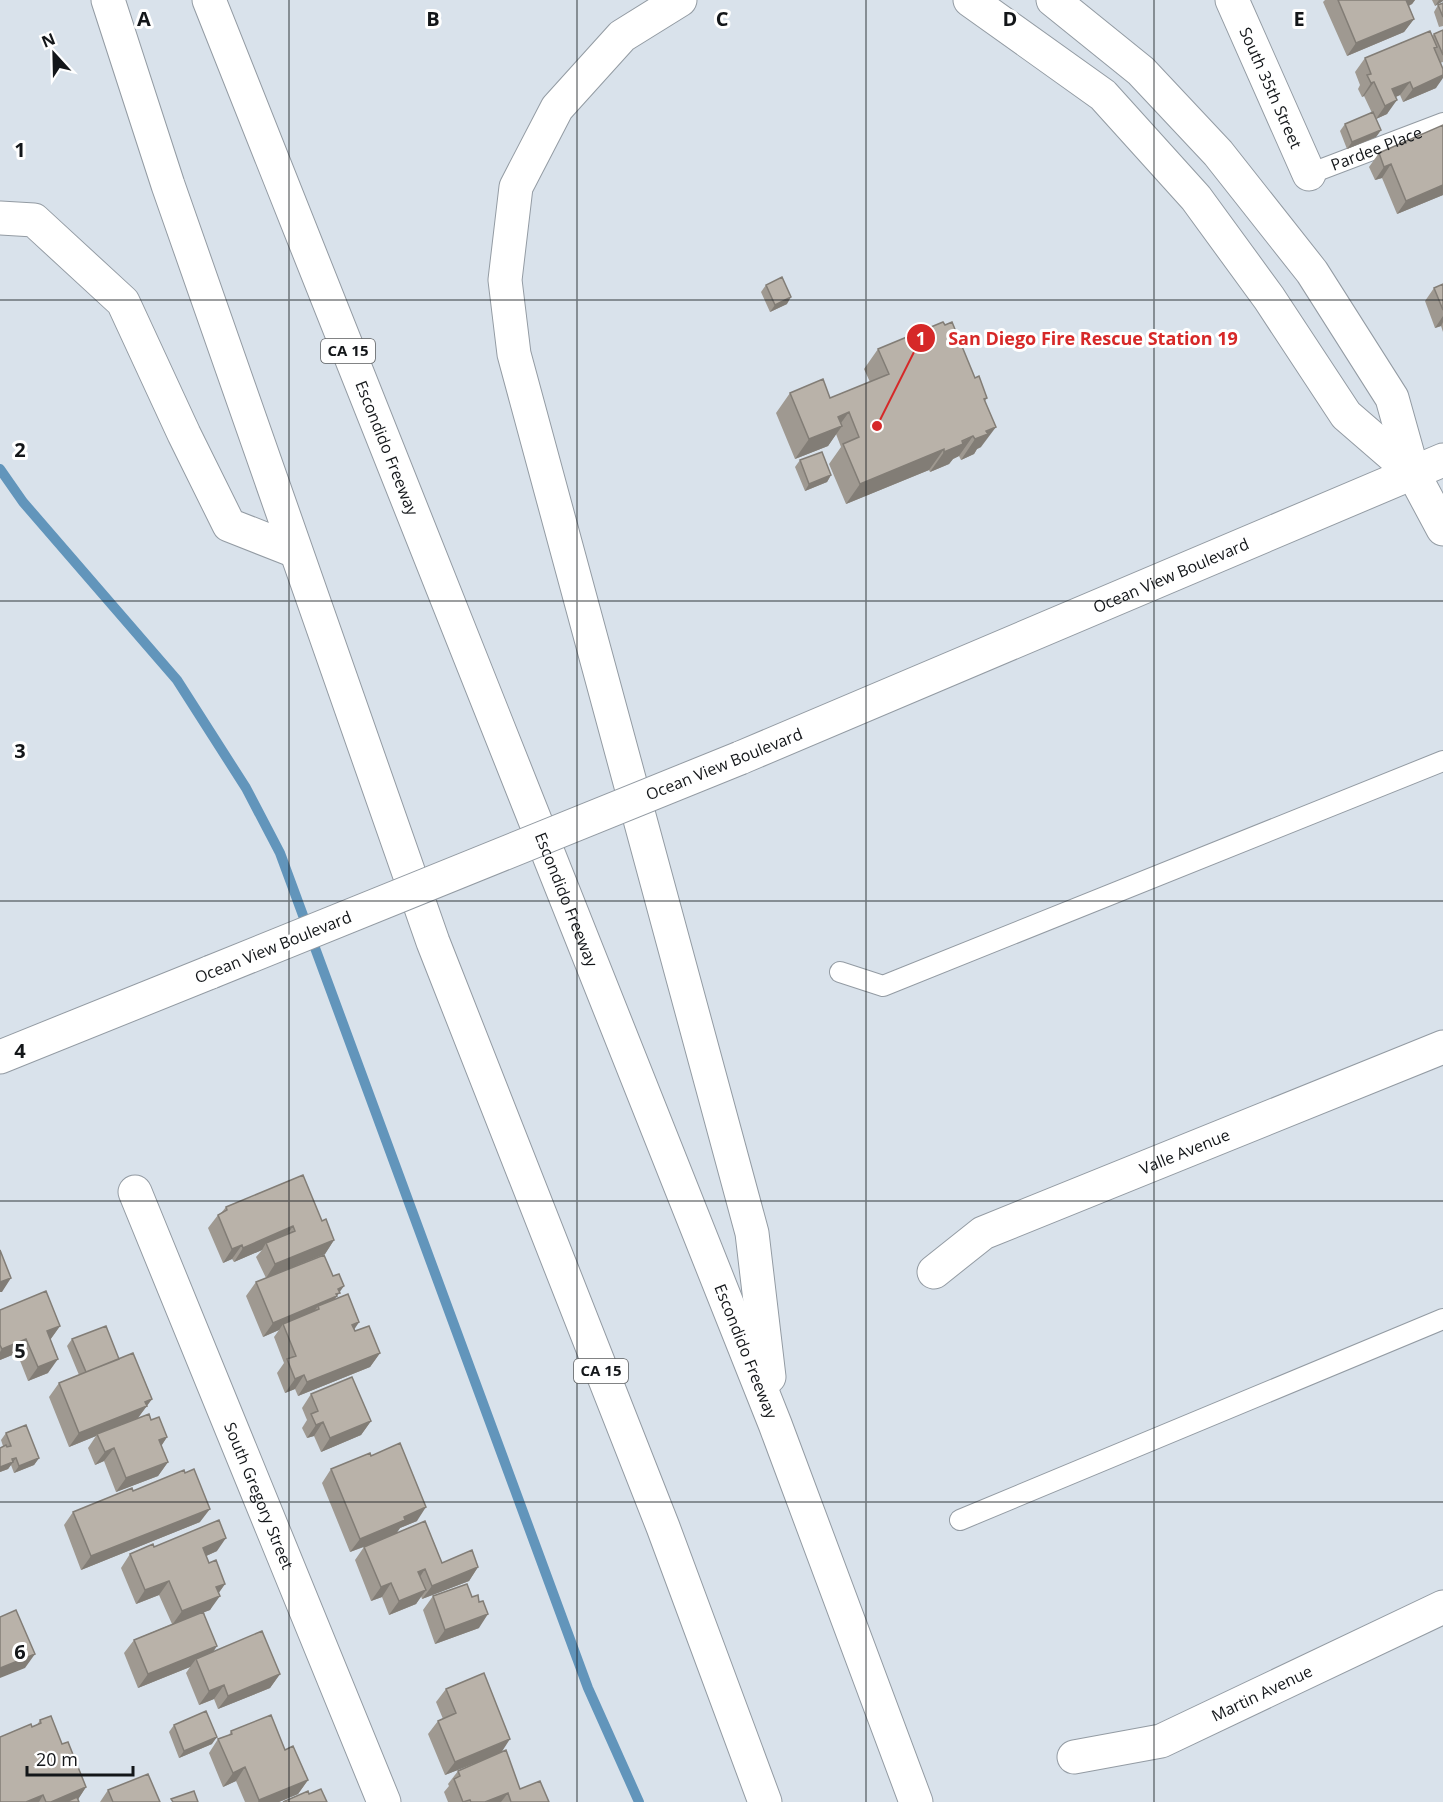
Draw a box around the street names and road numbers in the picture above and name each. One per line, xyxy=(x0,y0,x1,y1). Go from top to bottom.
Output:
street label: South 35th Street xyxy=(1234,24,1307,152)
street label: Pardee Place xyxy=(1327,121,1425,176)
road number: CA 15 xyxy=(321,339,375,363)
street label: Escondido Freeway xyxy=(350,377,424,519)
street label: Ocean View Boulevard xyxy=(1090,533,1252,618)
street label: Ocean View Boulevard xyxy=(642,723,806,805)
street label: Escondido Freeway xyxy=(530,829,604,971)
street label: Ocean View Boulevard xyxy=(191,906,355,988)
street label: Valle Avenue xyxy=(1136,1123,1233,1180)
street label: Escondido Freeway xyxy=(709,1281,783,1423)
road number: CA 15 xyxy=(574,1359,628,1383)
street label: South Gregory Street xyxy=(219,1419,299,1573)
street label: Martin Avenue xyxy=(1208,1660,1316,1727)

